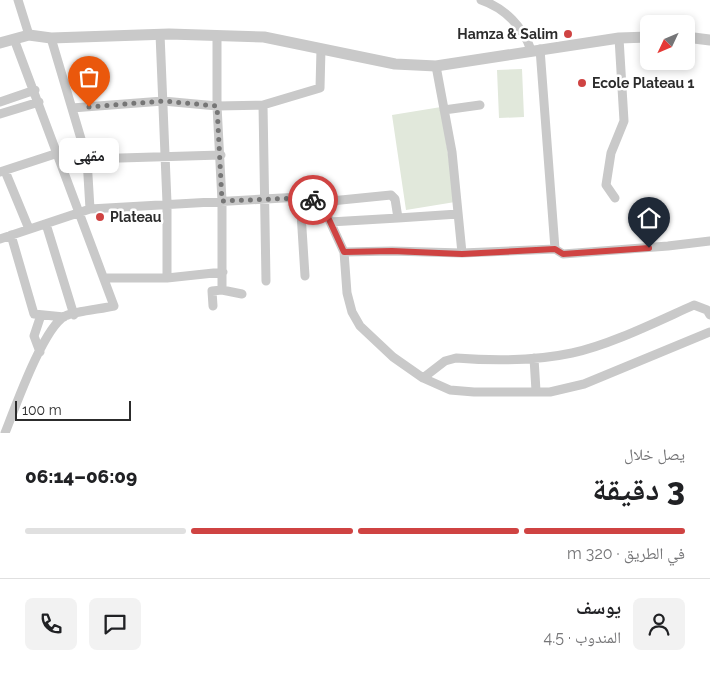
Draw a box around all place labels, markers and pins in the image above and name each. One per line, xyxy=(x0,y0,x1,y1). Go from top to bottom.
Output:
place label: Hamza & Salim xyxy=(457,26,558,42)
marker: Hamza & Salim xyxy=(562,28,574,40)
pin xyxy=(68,56,110,107)
place label: Ecole Plateau 1 xyxy=(592,75,695,91)
marker: Ecole Plateau 1 xyxy=(576,77,588,89)
callout: مقهى xyxy=(59,137,119,172)
pin xyxy=(628,197,670,248)
place label: Plateau xyxy=(110,209,162,225)
marker: Plateau xyxy=(94,211,106,223)

